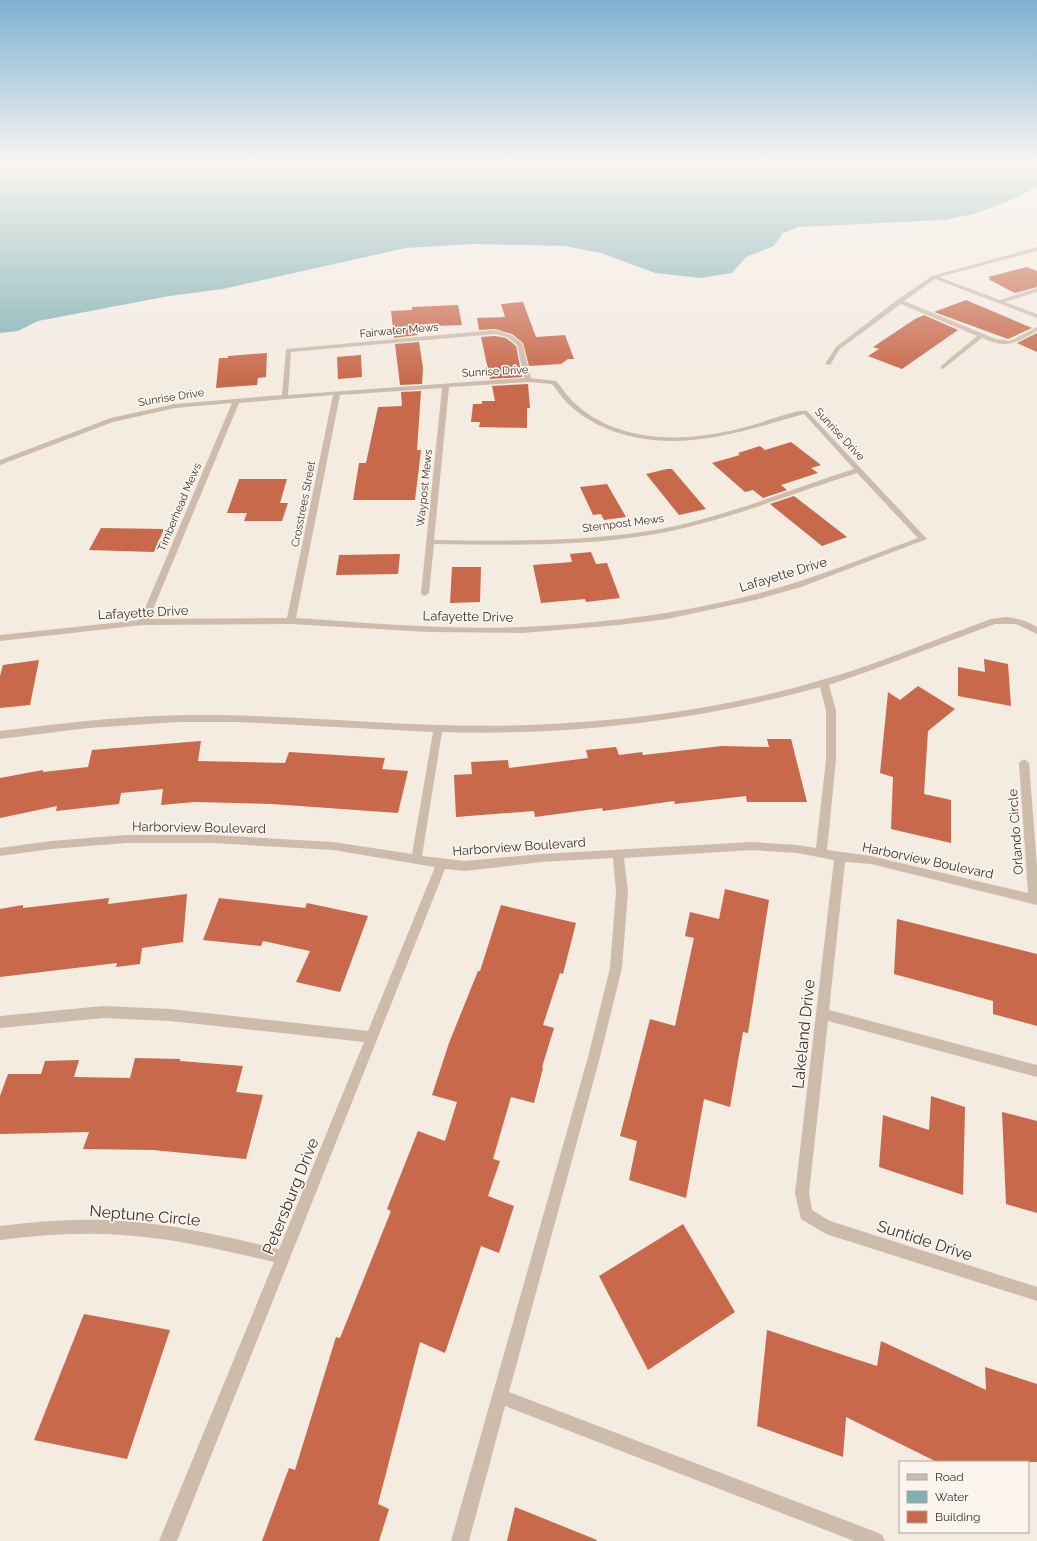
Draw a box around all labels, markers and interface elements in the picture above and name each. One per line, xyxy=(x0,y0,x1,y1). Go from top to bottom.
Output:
street label: Fairwater Mews xyxy=(359,321,439,340)
street label: Sunrise Drive xyxy=(461,363,529,380)
street label: Sunrise Drive xyxy=(137,386,206,409)
street label: Sunrise Drive xyxy=(812,406,867,464)
street label: Waypost Mews xyxy=(414,449,435,527)
street label: Crosstrees Street xyxy=(289,460,318,548)
street label: Timberhead Mews xyxy=(155,461,204,553)
street label: Sternpost Mews xyxy=(582,512,665,535)
street label: Lafayette Drive xyxy=(738,554,829,595)
street label: Lafayette Drive xyxy=(97,603,189,622)
street label: Lafayette Drive xyxy=(423,608,514,625)
street label: Orlando Circle xyxy=(1005,788,1026,875)
street label: Harborview Boulevard xyxy=(132,819,266,836)
street label: Harborview Boulevard xyxy=(452,834,586,859)
street label: Harborview Boulevard xyxy=(861,839,995,882)
street label: Lakeland Drive xyxy=(788,978,819,1090)
street label: Petersburg Drive xyxy=(258,1135,322,1257)
street label: Neptune Circle xyxy=(89,1201,201,1230)
street label: Suntide Drive xyxy=(875,1216,975,1265)
legend xyxy=(899,1461,1029,1533)
text: Road xyxy=(935,1470,964,1484)
text: Water xyxy=(935,1490,969,1504)
text: Building xyxy=(935,1510,981,1524)

